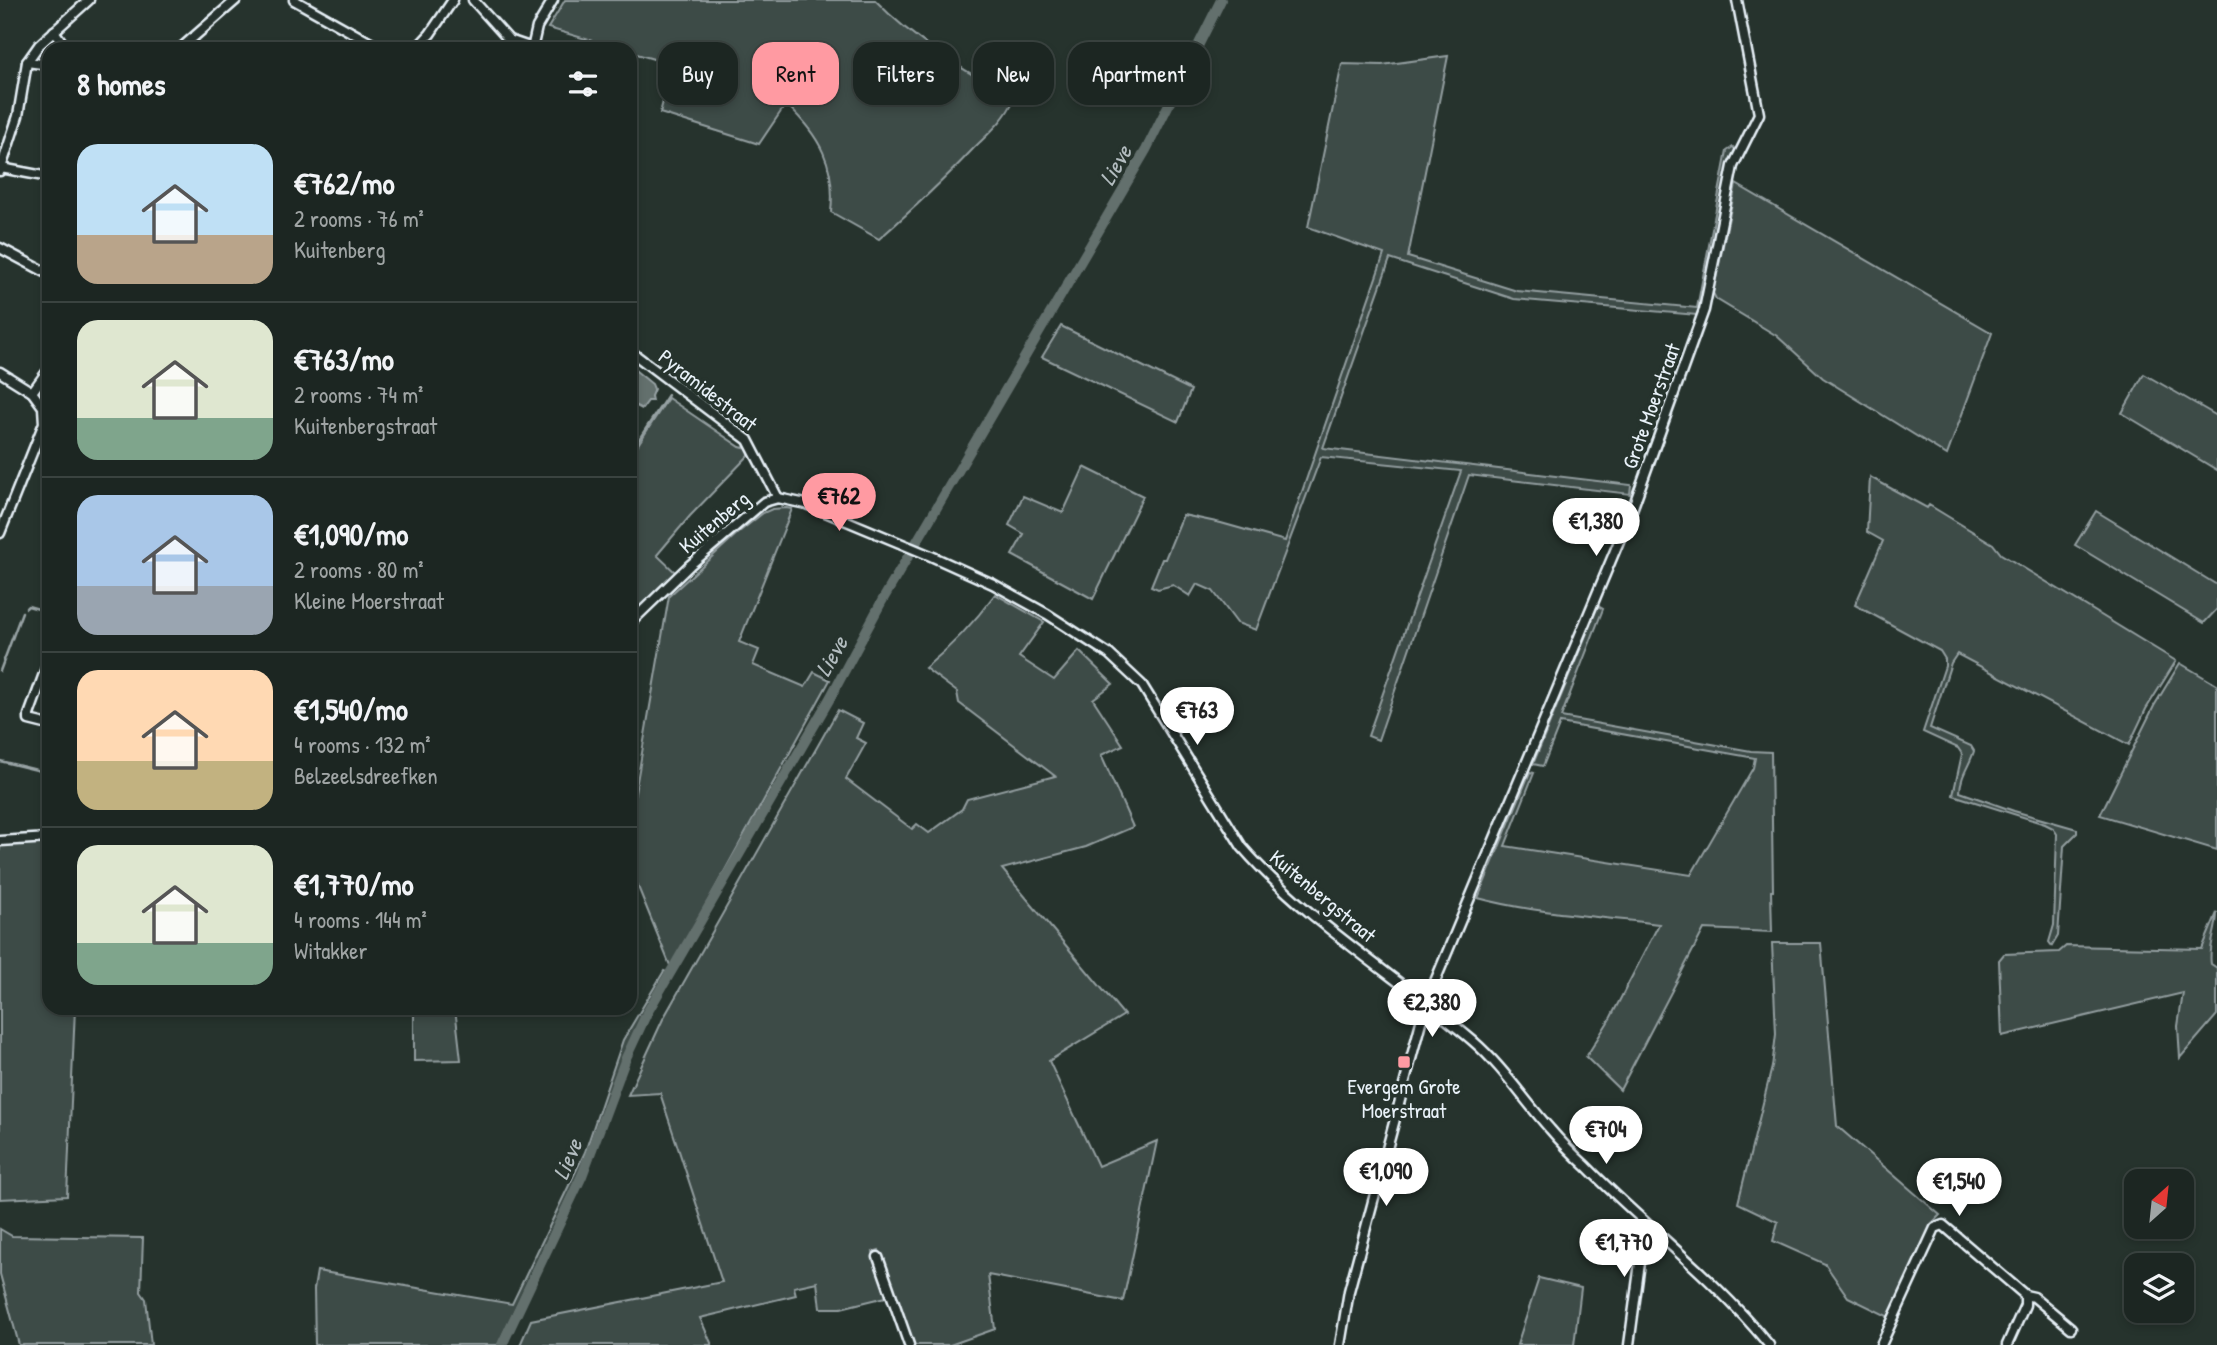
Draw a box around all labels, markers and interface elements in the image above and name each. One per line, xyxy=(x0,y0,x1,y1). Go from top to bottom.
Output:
chip: Buy xyxy=(658,42,738,105)
chip: Rent xyxy=(752,42,839,105)
chip: Filters xyxy=(853,42,959,105)
chip: New xyxy=(973,42,1054,105)
chip: Apartment xyxy=(1068,42,1210,105)
text: 8 homes xyxy=(77,64,165,104)
icon: filters xyxy=(564,65,602,103)
water label: Lieve xyxy=(1091,139,1139,191)
text: €762/mo xyxy=(294,163,394,203)
icon: home xyxy=(133,172,217,256)
text: 2 rooms · 76 m² xyxy=(294,203,424,234)
text: Kuitenberg xyxy=(294,234,386,265)
text: €763/mo xyxy=(294,339,394,379)
street label: Grote Moerstraat xyxy=(1615,339,1687,473)
street label: Pyramidestraat xyxy=(653,342,764,438)
icon: home xyxy=(133,348,217,432)
text: 2 rooms · 74 m² xyxy=(294,379,423,410)
text: Kuitenbergstraat xyxy=(294,410,437,441)
pin: €762 xyxy=(798,474,880,533)
text: €762 xyxy=(818,480,860,511)
street label: Kuitenberg xyxy=(673,484,755,560)
pin: €1,380 xyxy=(1539,498,1653,558)
text: €1,380 xyxy=(1569,505,1623,536)
text: €1,090/mo xyxy=(294,514,408,554)
icon: home xyxy=(133,523,217,607)
text: 2 rooms · 80 m² xyxy=(294,554,424,585)
text: Kleine Moerstraat xyxy=(294,585,444,616)
water label: Lieve xyxy=(807,630,855,682)
pin: €763 xyxy=(1156,688,1238,747)
text: €1,540/mo xyxy=(294,689,408,729)
text: €763 xyxy=(1176,694,1218,725)
icon: home xyxy=(133,698,217,782)
text: 4 rooms · 132 m² xyxy=(294,729,431,760)
text: Belzeelsdreefken xyxy=(294,760,438,791)
street label: Kuitenbergstraat xyxy=(1264,843,1383,950)
text: €1,770/mo xyxy=(294,864,414,904)
icon: home xyxy=(133,873,217,957)
text: 4 rooms · 144 m² xyxy=(294,904,427,935)
text: Witakker xyxy=(294,935,367,966)
pin: €2,380 xyxy=(1375,979,1489,1039)
text: €2,380 xyxy=(1403,986,1461,1017)
marker: Evergem Grote Moerstraat xyxy=(1396,1054,1412,1070)
place label: Evergem Grote Moerstraat xyxy=(1347,1072,1461,1125)
pin: €704 xyxy=(1565,1106,1647,1166)
text: €704 xyxy=(1585,1113,1627,1144)
water label: Lieve xyxy=(545,1133,590,1184)
pin: €1,090 xyxy=(1329,1148,1443,1208)
text: €1,090 xyxy=(1359,1155,1413,1186)
pin: €1,540 xyxy=(1902,1158,2016,1218)
text: €1,540 xyxy=(1933,1165,1985,1196)
north arrow xyxy=(2124,1169,2194,1239)
map controls xyxy=(2124,1169,2194,1323)
pin: €1,770 xyxy=(1567,1220,1681,1279)
text: €1,770 xyxy=(1595,1226,1653,1257)
button: layers xyxy=(2124,1253,2194,1323)

